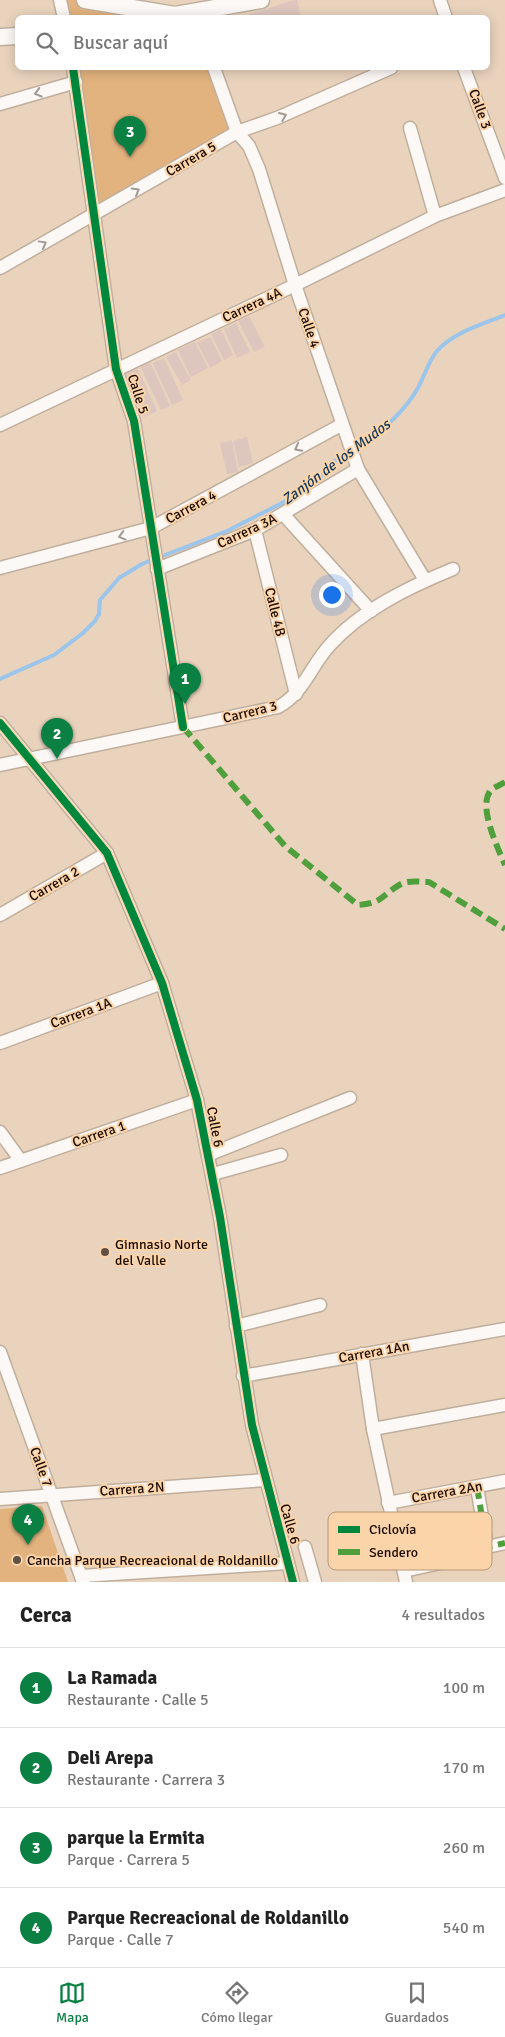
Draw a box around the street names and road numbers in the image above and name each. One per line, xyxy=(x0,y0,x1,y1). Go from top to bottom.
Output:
street label: Calle 3 xyxy=(465,87,495,131)
street label: Carrera 5 xyxy=(163,138,219,180)
street label: Carrera 4A xyxy=(219,284,285,326)
street label: Calle 4 xyxy=(294,306,324,351)
street label: Calle 5 xyxy=(124,372,152,416)
street label: Carrera 4 xyxy=(163,486,220,527)
street label: Carrera 3A xyxy=(214,510,280,552)
street label: Calle 4B xyxy=(261,586,289,638)
street label: Carrera 3 xyxy=(221,697,279,727)
street label: Carrera 2 xyxy=(26,863,82,905)
street label: Carrera 1A xyxy=(48,994,114,1032)
street label: Calle 6 xyxy=(203,1105,227,1149)
street label: Carrera 1 xyxy=(70,1117,128,1151)
street label: Carrera 1An xyxy=(337,1337,411,1367)
street label: Calle 7 xyxy=(26,1445,56,1489)
street label: Carrera 2An xyxy=(410,1477,484,1507)
street label: Carrera 2N xyxy=(99,1478,165,1500)
street label: Calle 6 xyxy=(276,1502,304,1546)

